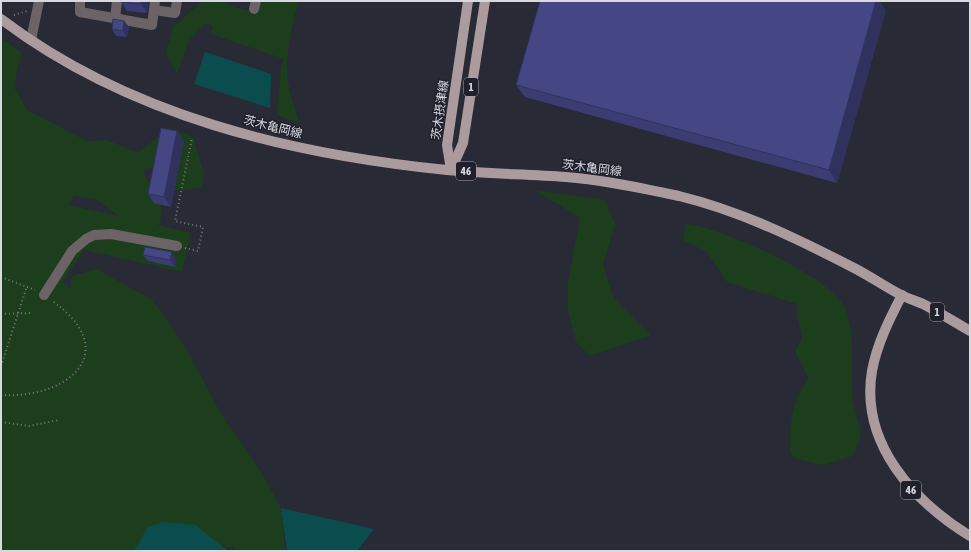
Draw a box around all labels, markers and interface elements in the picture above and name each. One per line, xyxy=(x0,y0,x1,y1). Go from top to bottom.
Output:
road number: 1 xyxy=(464,78,478,96)
street label: 茨木摂津線 xyxy=(429,79,451,141)
street label: 茨木亀岡線 xyxy=(242,113,304,141)
street label: 茨木亀岡線 xyxy=(561,157,623,179)
road number: 46 xyxy=(456,162,476,180)
road number: 1 xyxy=(930,303,944,321)
road number: 46 xyxy=(901,481,921,499)

